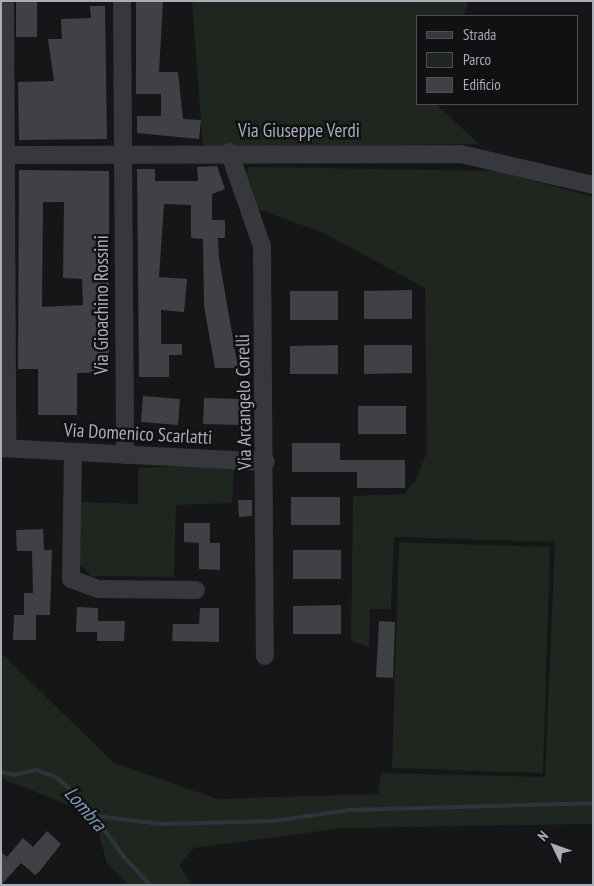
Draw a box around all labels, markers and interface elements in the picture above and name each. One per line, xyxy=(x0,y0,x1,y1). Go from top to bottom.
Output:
legend xyxy=(416,15,579,105)
text: Strada xyxy=(463,25,496,44)
text: Parco xyxy=(463,50,491,69)
text: Edificio xyxy=(463,75,501,94)
street label: Via Giuseppe Verdi xyxy=(238,120,360,142)
street label: Via Gioachino Rossini xyxy=(91,235,113,375)
street label: Via Arcangelo Corelli xyxy=(231,334,257,470)
street label: Via Domenico Scarlatti xyxy=(63,419,213,449)
water label: Lombra xyxy=(59,782,111,836)
north arrow xyxy=(529,821,579,871)
text: N xyxy=(534,827,552,845)

